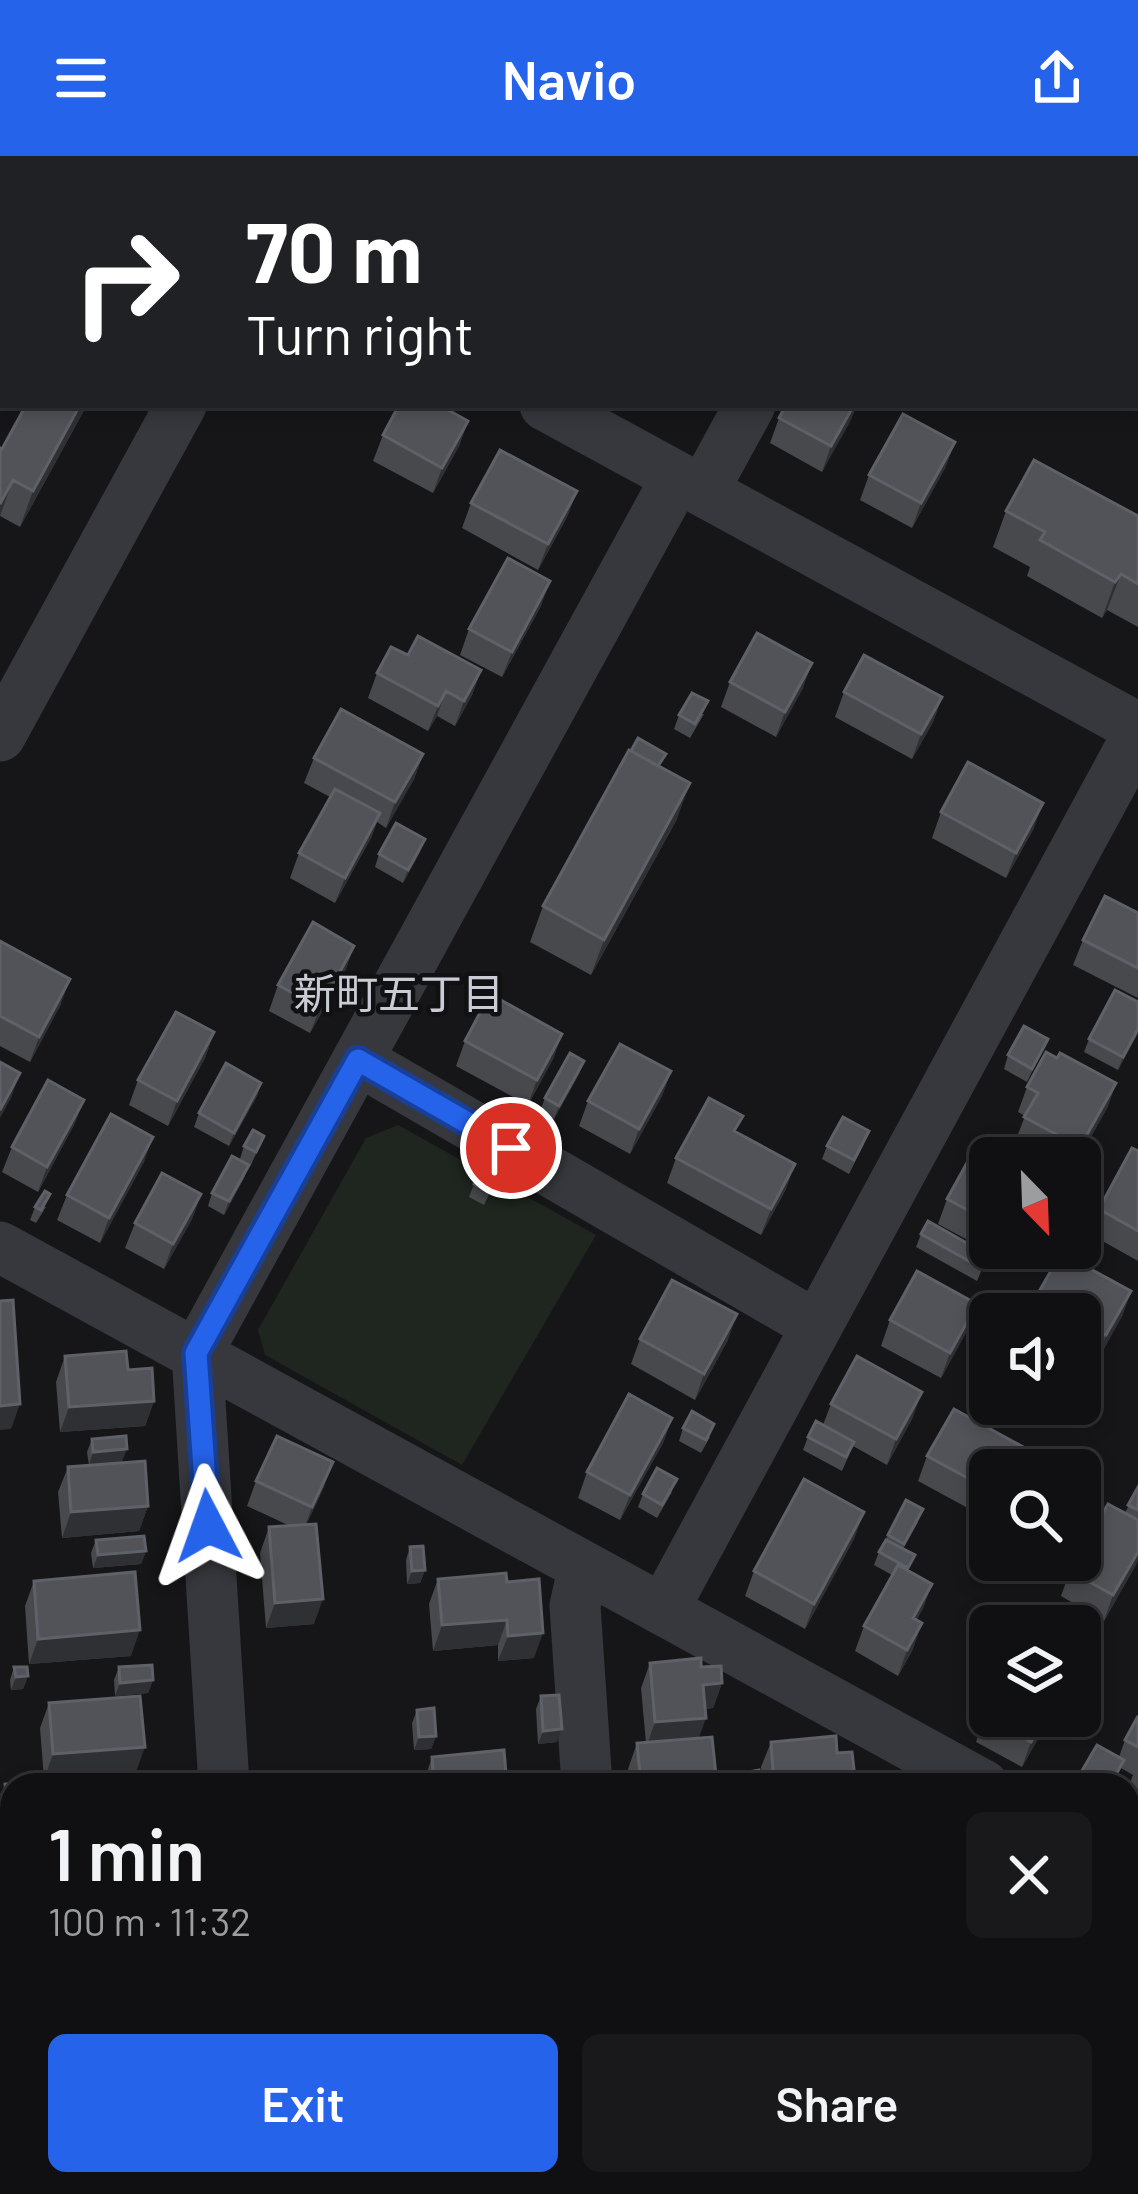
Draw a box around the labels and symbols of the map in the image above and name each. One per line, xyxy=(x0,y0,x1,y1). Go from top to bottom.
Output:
district label: 新町五丁目 xyxy=(294,967,504,1017)
pin xyxy=(460,1097,562,1199)
north arrow xyxy=(969,1137,1101,1269)
position arrow xyxy=(145,1463,271,1589)

